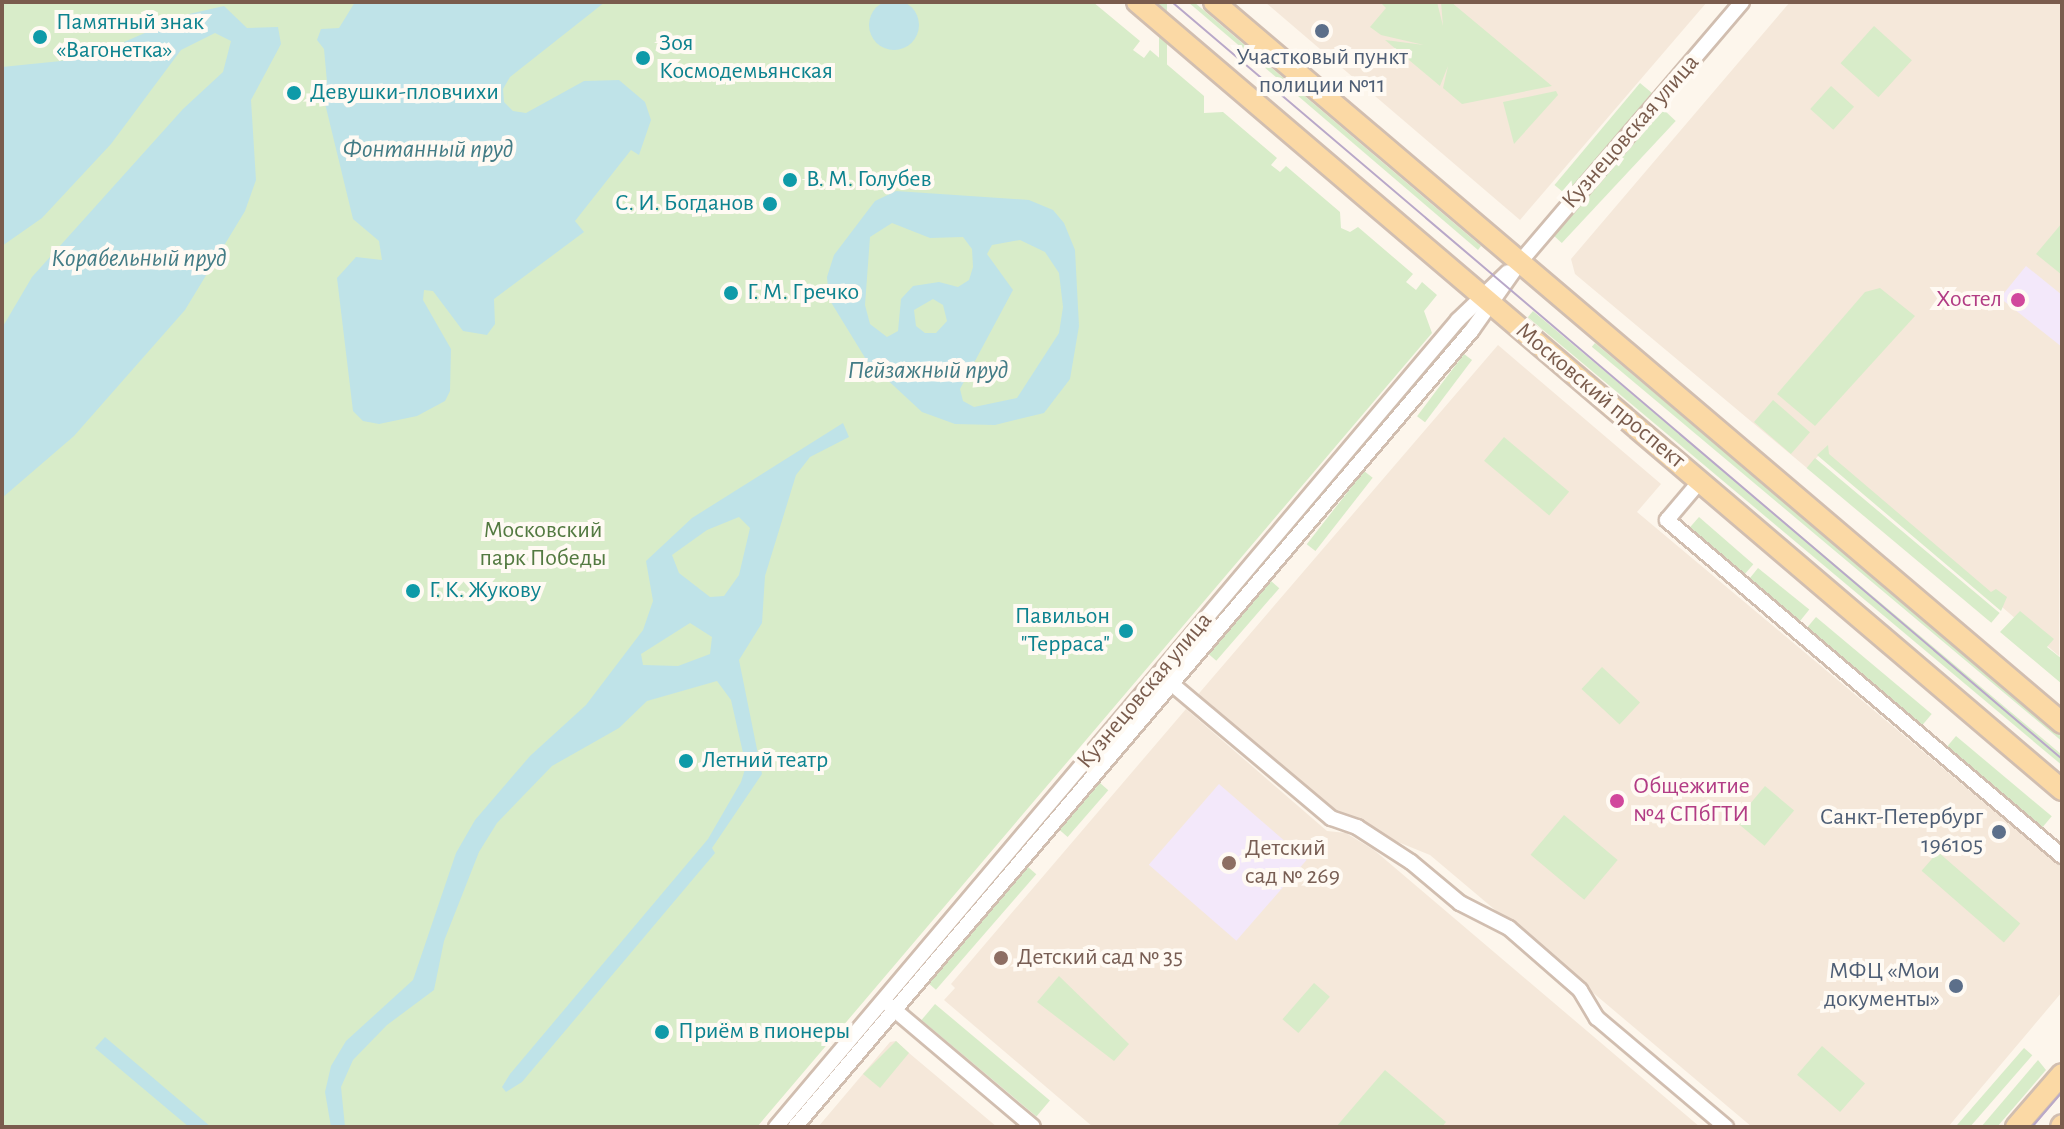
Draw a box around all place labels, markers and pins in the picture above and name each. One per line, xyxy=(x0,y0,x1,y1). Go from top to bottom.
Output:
place label: Памятный знак «Вагонетка» xyxy=(56,9,204,65)
marker: Участковый пункт полиции №11 xyxy=(1313,22,1331,40)
marker: Памятный знак «Вагонетка» xyxy=(31,28,49,46)
place label: Зоя Космодемьянская xyxy=(659,30,833,86)
place label: Участковый пункт полиции №11 xyxy=(1236,44,1408,100)
marker: Зоя Космодемьянская xyxy=(634,49,652,67)
place label: Девушки-пловчихи xyxy=(310,79,499,107)
marker: Девушки-пловчихи xyxy=(285,84,303,102)
place label: В. М. Голубев xyxy=(806,166,932,194)
marker: В. М. Голубев xyxy=(781,171,799,189)
place label: С. И. Богданов xyxy=(615,190,754,218)
marker: С. И. Богданов xyxy=(761,195,779,213)
place label: Г. М. Гречко xyxy=(747,279,859,307)
marker: Г. М. Гречко xyxy=(722,284,740,302)
place label: Хостел xyxy=(1936,286,2002,314)
marker: Хостел xyxy=(2009,291,2027,309)
place label: Г. К. Жукову xyxy=(429,577,541,605)
marker: Г. К. Жукову xyxy=(404,582,422,600)
place label: Павильон "Терраса" xyxy=(1015,603,1110,659)
marker: Павильон "Терраса" xyxy=(1117,622,1135,640)
place label: Летний театр xyxy=(702,747,828,775)
marker: Летний театр xyxy=(677,752,695,770)
place label: Общежитие №4 СПбГТИ xyxy=(1633,773,1750,829)
marker: Общежитие №4 СПбГТИ xyxy=(1608,792,1626,810)
place label: Санкт-Петербург 196105 xyxy=(1820,804,1983,860)
marker: Санкт-Петербург 196105 xyxy=(1990,823,2008,841)
place label: Детский сад № 269 xyxy=(1245,835,1340,891)
marker: Детский сад № 269 xyxy=(1220,854,1238,872)
place label: Детский сад № 35 xyxy=(1017,944,1183,972)
marker: Детский сад № 35 xyxy=(992,949,1010,967)
place label: МФЦ «Мои документы» xyxy=(1824,958,1940,1014)
marker: МФЦ «Мои документы» xyxy=(1947,977,1965,995)
place label: Приём в пионеры xyxy=(678,1018,850,1046)
marker: Приём в пионеры xyxy=(653,1023,671,1041)

